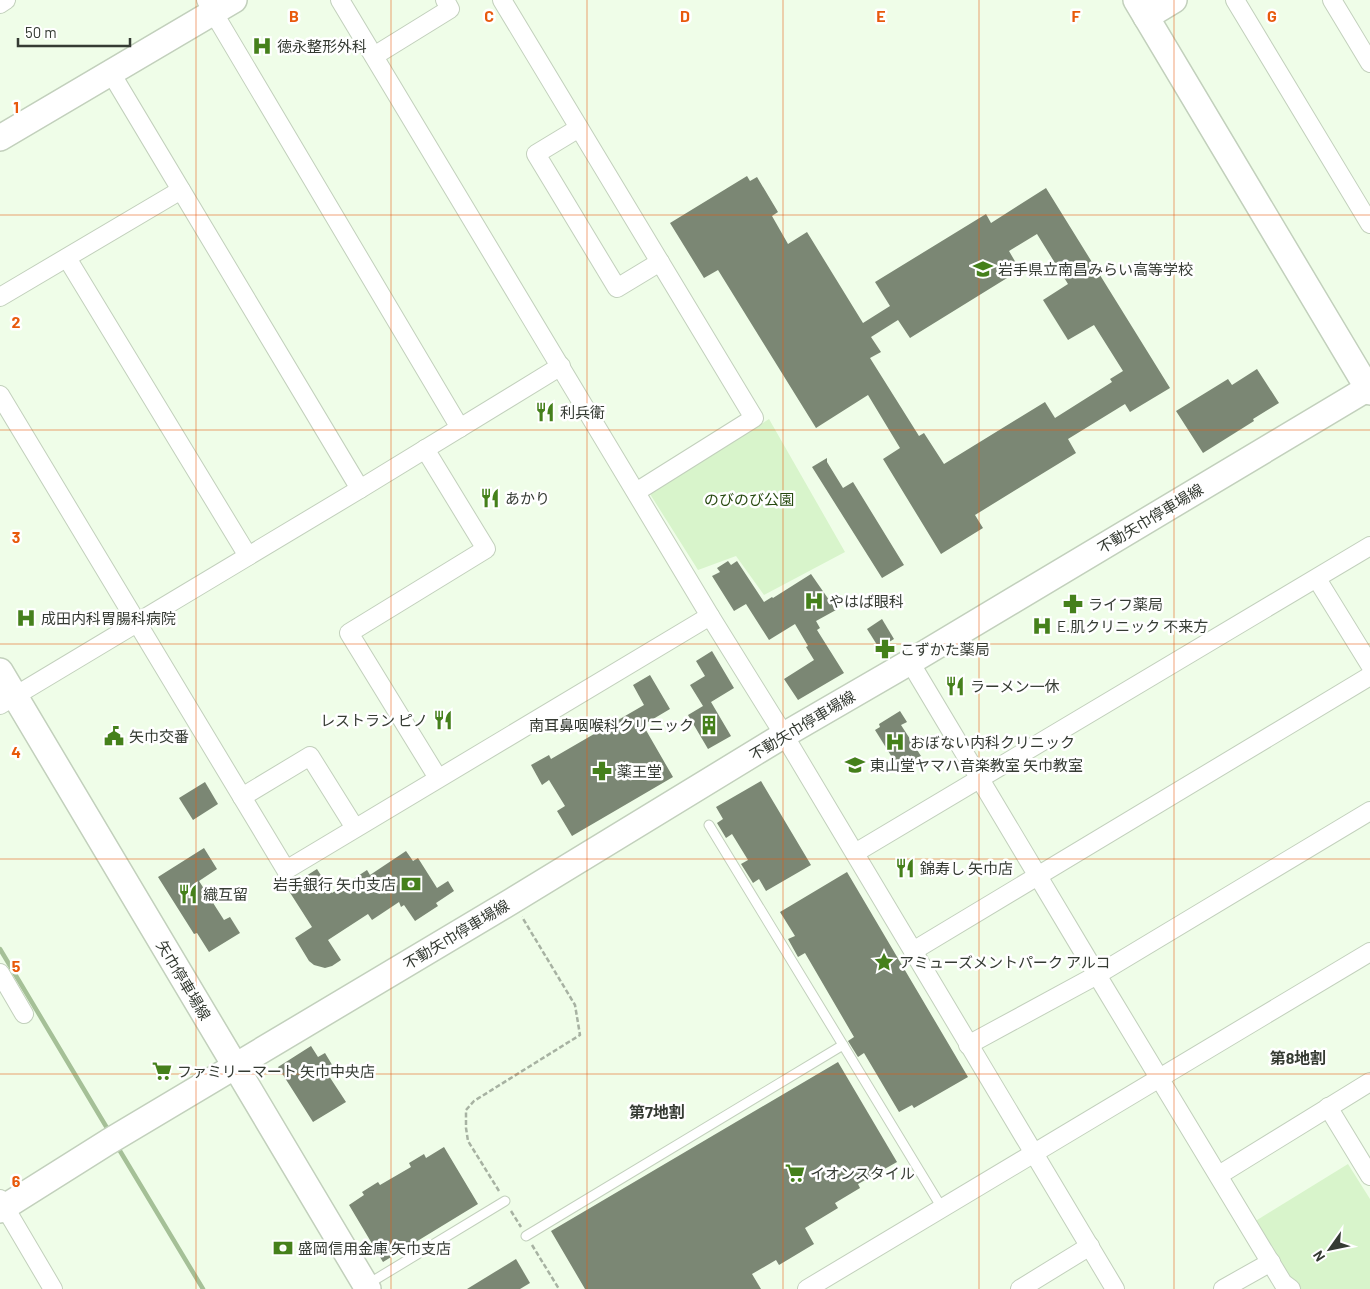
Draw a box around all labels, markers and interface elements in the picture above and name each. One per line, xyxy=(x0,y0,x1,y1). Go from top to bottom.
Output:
text: B xyxy=(289,6,299,25)
text: C xyxy=(484,6,494,25)
text: D xyxy=(680,6,690,25)
text: E xyxy=(876,6,886,25)
text: F xyxy=(1072,6,1081,25)
text: G xyxy=(1267,6,1277,25)
scale bar xyxy=(18,15,130,47)
text: 50 m xyxy=(25,23,57,41)
hospital icon: 徳永整形外科 xyxy=(251,35,273,57)
place label: 徳永整形外科 xyxy=(277,37,367,55)
text: 1 xyxy=(13,97,19,116)
school or university icon: 岩手県立南昌みらい高等学校 xyxy=(972,258,994,280)
place label: 岩手県立南昌みらい高等学校 xyxy=(998,260,1193,278)
text: 2 xyxy=(12,312,21,331)
restaurant icon: 利兵衛 xyxy=(534,401,556,423)
place label: 利兵衛 xyxy=(560,403,605,421)
street label: 不動矢巾停車場線 xyxy=(1094,479,1206,557)
restaurant icon: あかり xyxy=(479,487,501,509)
place label: あかり xyxy=(505,489,550,507)
park label: のびのび公園 xyxy=(704,490,794,508)
text: 3 xyxy=(12,527,20,546)
hospital icon: やはば眼科 xyxy=(803,590,825,612)
place label: やはば眼科 xyxy=(829,592,904,610)
pharmacy icon: ライフ薬局 xyxy=(1062,593,1084,615)
place label: ライフ薬局 xyxy=(1088,595,1163,613)
hospital icon: 成田内科胃腸科病院 xyxy=(15,607,37,629)
place label: 成田内科胃腸科病院 xyxy=(41,609,176,627)
hospital icon: E.肌クリニック 不来方 xyxy=(1031,615,1053,637)
place label: E.肌クリニック 不来方 xyxy=(1057,617,1208,635)
pharmacy icon: こずかた薬局 xyxy=(874,638,896,660)
place label: こずかた薬局 xyxy=(900,640,990,658)
restaurant icon: ラーメン一休 xyxy=(944,675,966,697)
place label: ラーメン一休 xyxy=(970,677,1059,695)
street label: 不動矢巾停車場線 xyxy=(746,686,858,764)
restaurant icon: レストラン ピノ xyxy=(432,709,454,731)
place label: レストラン ピノ xyxy=(320,711,428,729)
building icon: 南耳鼻咽喉科クリニック xyxy=(698,714,720,736)
place label: 南耳鼻咽喉科クリニック xyxy=(529,716,694,734)
public building icon: 矢巾交番 xyxy=(103,725,125,747)
place label: 矢巾交番 xyxy=(129,727,189,745)
hospital icon: おぼない内科クリニック xyxy=(884,731,906,753)
place label: おぼない内科クリニック xyxy=(910,733,1075,751)
text: 4 xyxy=(11,742,21,761)
school or university icon: 東山堂ヤマハ音楽教室 矢巾教室 xyxy=(844,754,866,776)
place label: 東山堂ヤマハ音楽教室 矢巾教室 xyxy=(870,756,1083,774)
pharmacy icon: 薬王堂 xyxy=(591,760,613,782)
place label: 薬王堂 xyxy=(617,762,662,780)
restaurant icon: 錦寿し 矢巾店 xyxy=(894,857,916,879)
place label: 錦寿し 矢巾店 xyxy=(920,859,1013,877)
bank icon: 岩手銀行 矢巾支店 xyxy=(400,873,422,895)
place label: 岩手銀行 矢巾支店 xyxy=(273,875,396,893)
restaurant icon: 織互留 xyxy=(177,883,199,905)
place label: 織互留 xyxy=(203,885,248,903)
street label: 不動矢巾停車場線 xyxy=(400,895,512,973)
street label: 矢巾停車場線 xyxy=(153,937,215,1023)
place icon: アミューズメントパーク アルコ xyxy=(873,951,895,973)
place label: アミューズメントパーク アルコ xyxy=(899,953,1111,971)
text: 5 xyxy=(12,956,21,975)
district label: 第8地割 xyxy=(1270,1048,1326,1067)
supermarket icon: ファミリーマート 矢巾中央店 xyxy=(151,1060,173,1082)
place label: ファミリーマート 矢巾中央店 xyxy=(177,1062,375,1080)
district label: 第7地割 xyxy=(629,1102,685,1121)
supermarket icon: イオンスタイル xyxy=(784,1162,806,1184)
place label: イオンスタイル xyxy=(810,1164,915,1182)
text: 6 xyxy=(12,1171,21,1190)
north arrow xyxy=(1305,1224,1355,1274)
bank icon: 盛岡信用金庫 矢巾支店 xyxy=(272,1237,294,1259)
place label: 盛岡信用金庫 矢巾支店 xyxy=(298,1239,451,1257)
text: N xyxy=(1309,1248,1328,1265)

